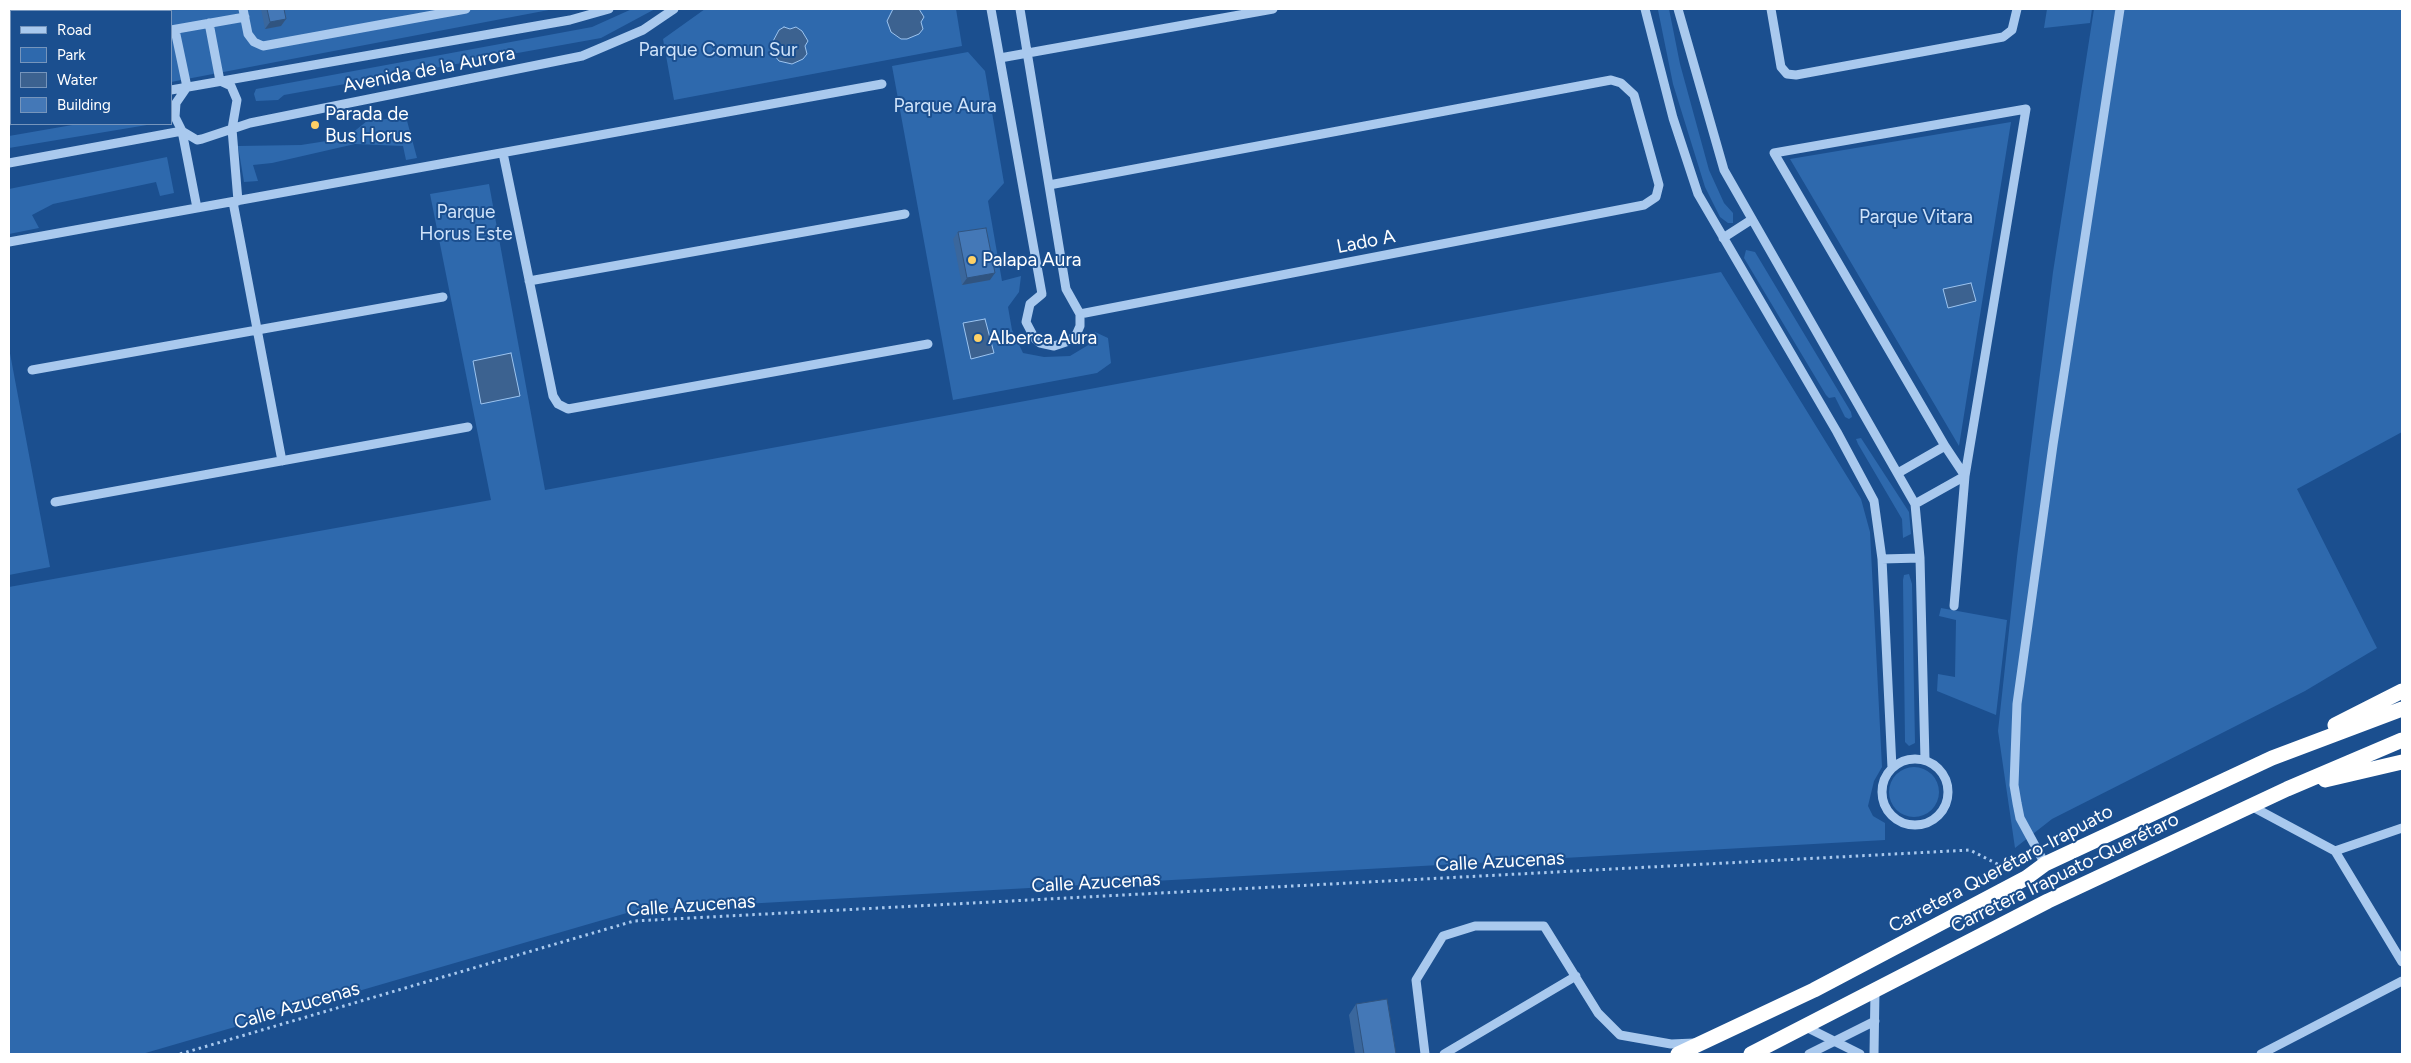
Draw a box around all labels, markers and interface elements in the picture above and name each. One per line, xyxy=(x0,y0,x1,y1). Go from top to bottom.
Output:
legend xyxy=(10,10,172,125)
text: Road xyxy=(57,21,92,39)
park label: Parque Comun Sur xyxy=(638,39,798,61)
street label: Avenida de la Aurora xyxy=(341,42,517,98)
text: Park xyxy=(57,46,86,64)
text: Water xyxy=(57,71,97,89)
park label: Parque Aura xyxy=(893,95,997,117)
text: Building xyxy=(57,96,111,114)
place label: Parada de Bus Horus xyxy=(325,103,412,147)
marker: Parada de Bus Horus xyxy=(309,119,321,131)
park label: Parque Horus Este xyxy=(419,201,513,245)
park label: Parque Vitara xyxy=(1859,206,1973,228)
street label: Lado A xyxy=(1335,225,1397,259)
place label: Palapa Aura xyxy=(982,249,1082,271)
marker: Palapa Aura xyxy=(966,254,978,266)
place label: Alberca Aura xyxy=(988,327,1097,349)
marker: Alberca Aura xyxy=(972,332,984,344)
street label: Carretera Querétaro-Irapuato xyxy=(1885,800,2117,938)
street label: Carretera Irapuato-Querétaro xyxy=(1947,808,2183,938)
street label: Calle Azucenas xyxy=(1435,847,1565,877)
street label: Calle Azucenas xyxy=(1031,868,1161,898)
street label: Calle Azucenas xyxy=(626,890,756,922)
street label: Calle Azucenas xyxy=(232,977,362,1035)

